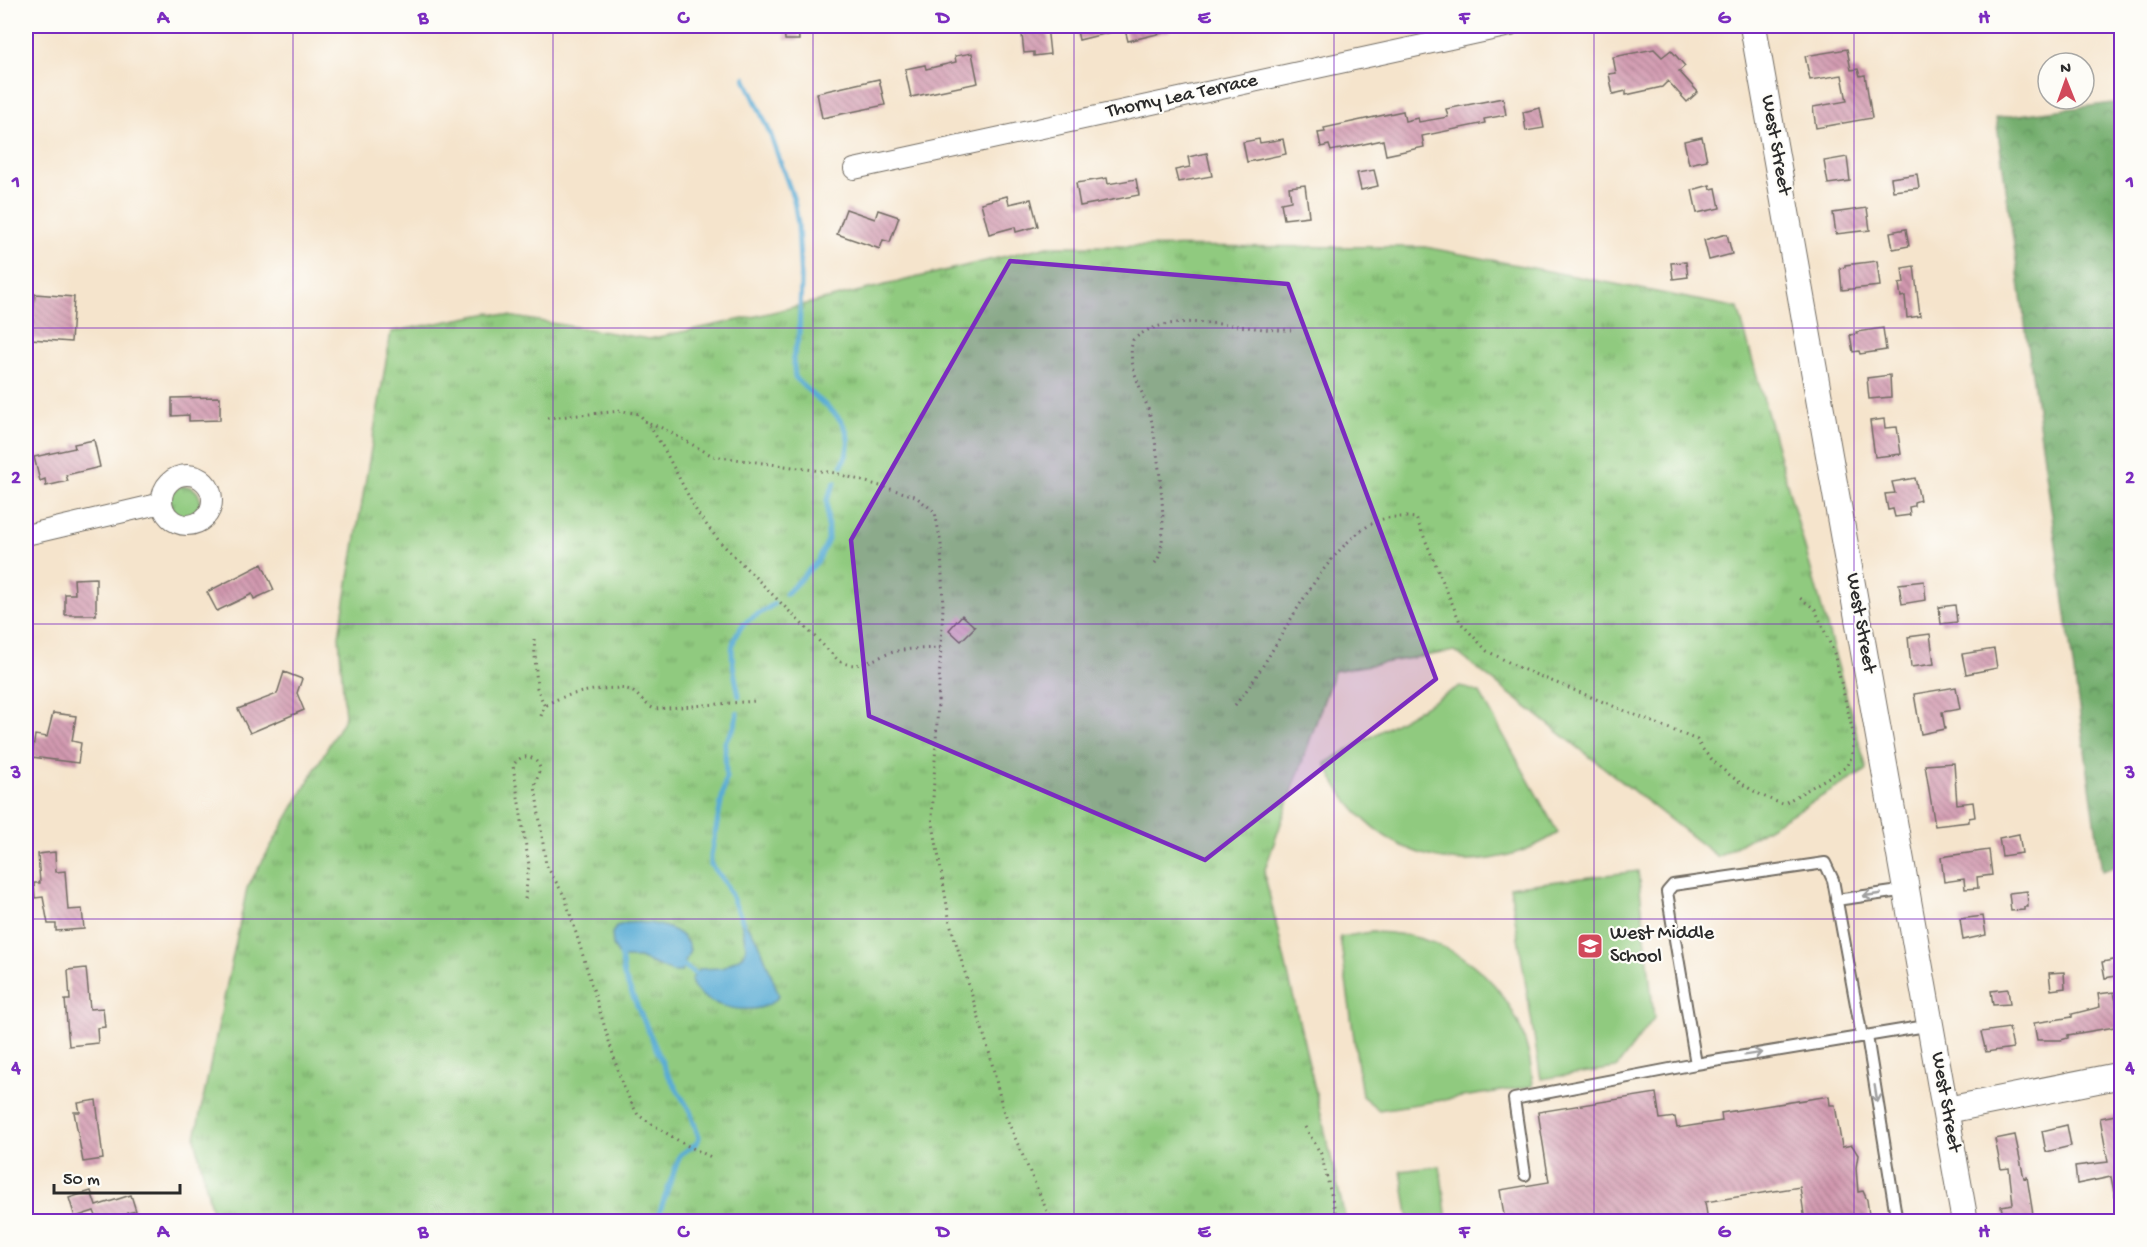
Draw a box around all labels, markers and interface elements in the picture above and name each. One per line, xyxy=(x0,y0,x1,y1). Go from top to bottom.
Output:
text: A xyxy=(156,8,171,31)
text: B xyxy=(417,8,429,31)
text: C xyxy=(677,8,691,31)
text: D xyxy=(934,8,950,31)
text: E xyxy=(1198,8,1212,31)
text: F xyxy=(1458,8,1471,31)
text: G xyxy=(1718,8,1732,31)
text: H xyxy=(1978,8,1990,31)
north arrow xyxy=(2036,51,2096,111)
text: N xyxy=(2060,60,2072,79)
street label: Thorny Lea Terrace xyxy=(1103,70,1260,124)
street label: West Street xyxy=(1755,93,1795,198)
text: 1 xyxy=(11,172,20,195)
text: 1 xyxy=(2125,172,2134,195)
text: 2 xyxy=(11,468,21,491)
text: 2 xyxy=(2125,468,2135,491)
street label: West Street xyxy=(1840,571,1880,676)
text: 3 xyxy=(10,763,21,786)
text: 3 xyxy=(2124,763,2135,786)
one-way arrow xyxy=(1862,890,1882,901)
place label: West Middle School xyxy=(1610,923,1715,969)
school or university icon: West Middle School xyxy=(1575,931,1605,961)
one-way arrow xyxy=(1743,1049,1763,1060)
street label: West Street xyxy=(1925,1050,1965,1155)
text: 4 xyxy=(10,1058,21,1081)
text: 4 xyxy=(2124,1058,2135,1081)
one-way arrow xyxy=(1871,1084,1882,1103)
scale bar xyxy=(54,1157,180,1195)
text: 50 m xyxy=(63,1170,100,1191)
text: A xyxy=(156,1222,171,1245)
text: B xyxy=(417,1222,429,1245)
text: C xyxy=(677,1222,691,1245)
text: D xyxy=(934,1222,950,1245)
text: E xyxy=(1198,1222,1212,1245)
text: F xyxy=(1458,1222,1471,1245)
text: G xyxy=(1718,1222,1732,1245)
text: H xyxy=(1978,1222,1990,1245)

